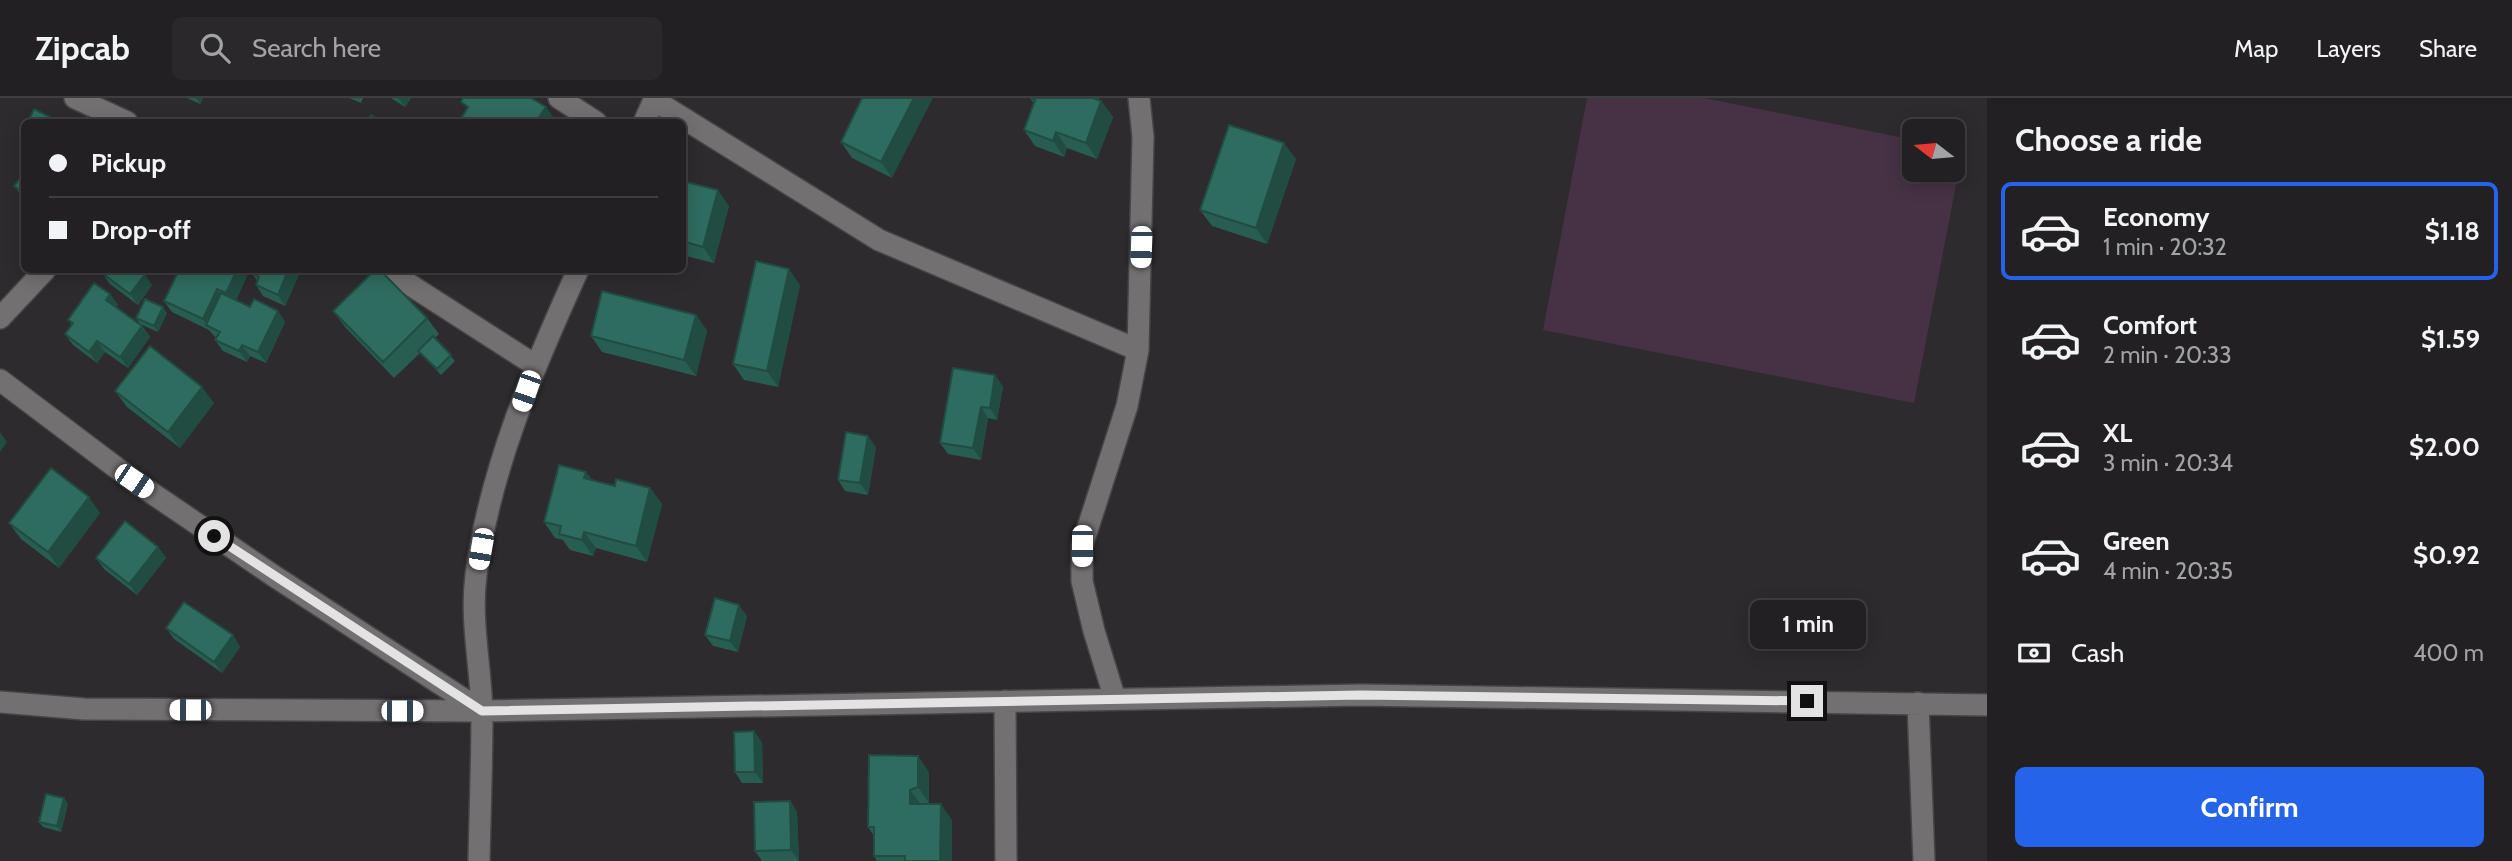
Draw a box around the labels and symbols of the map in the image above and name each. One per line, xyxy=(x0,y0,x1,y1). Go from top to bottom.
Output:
north arrow xyxy=(1902,119,1965,182)
car xyxy=(1130,226,1153,268)
car xyxy=(510,368,543,414)
car xyxy=(111,461,158,501)
route start xyxy=(198,520,230,552)
car xyxy=(1072,525,1093,567)
car xyxy=(468,526,495,572)
callout: 1 min xyxy=(1749,600,1865,648)
route end xyxy=(1791,685,1823,717)
car xyxy=(170,700,212,721)
car xyxy=(382,701,424,722)

